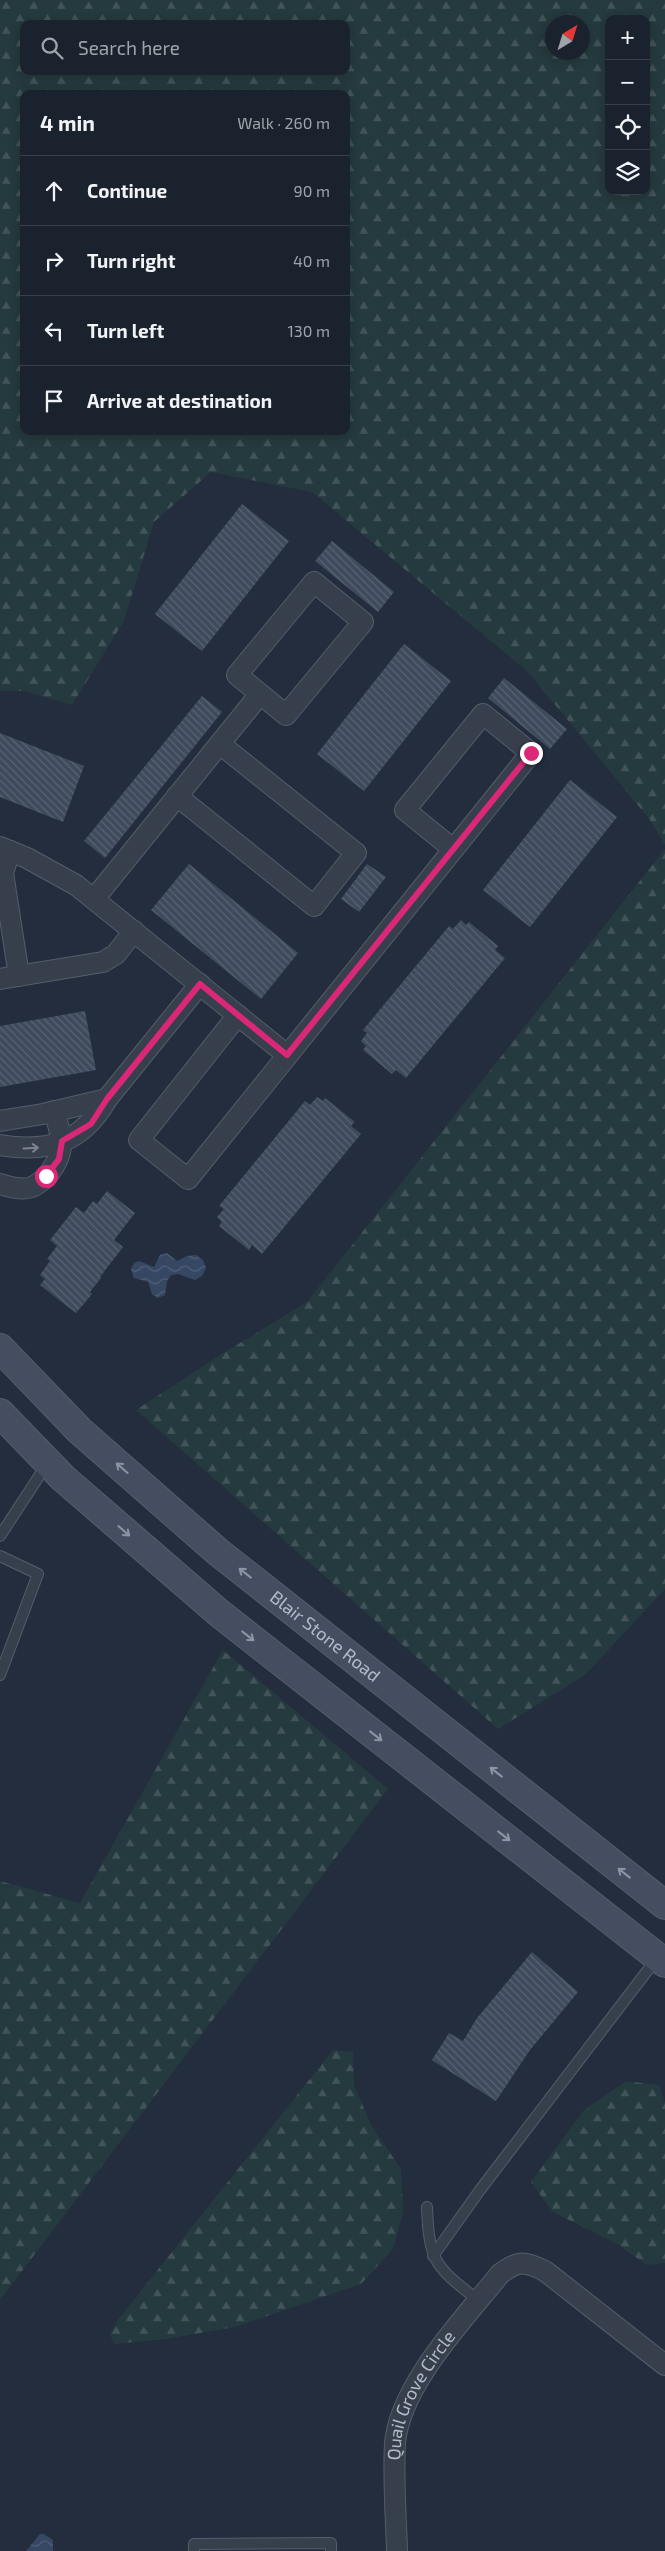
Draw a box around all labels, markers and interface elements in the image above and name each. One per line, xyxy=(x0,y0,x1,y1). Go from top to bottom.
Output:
north arrow xyxy=(545,15,590,60)
map controls xyxy=(605,15,650,195)
button: + xyxy=(605,15,650,60)
search box xyxy=(20,20,350,75)
icon: search xyxy=(38,34,66,62)
text: Search here xyxy=(78,36,180,59)
button: − xyxy=(605,60,650,105)
button: locate xyxy=(605,105,650,150)
text: 4 min xyxy=(40,110,95,135)
text: Walk · 260 m xyxy=(237,113,330,132)
button: layers xyxy=(605,150,650,195)
icon: ahead xyxy=(40,177,68,205)
text: Continue xyxy=(87,179,167,202)
text: 90 m xyxy=(294,181,330,200)
icon: right xyxy=(40,247,68,275)
text: Turn right xyxy=(87,249,175,272)
text: 40 m xyxy=(293,251,330,270)
icon: left xyxy=(40,317,68,345)
text: Turn left xyxy=(87,319,164,342)
text: 130 m xyxy=(288,321,330,340)
icon: arrive xyxy=(40,387,68,415)
text: Arrive at destination xyxy=(87,389,272,412)
route end xyxy=(520,742,543,765)
one-way arrow xyxy=(23,1143,39,1152)
route start xyxy=(35,1165,58,1188)
one-way arrow xyxy=(116,1462,129,1473)
one-way arrow xyxy=(117,1525,130,1536)
one-way arrow xyxy=(239,1568,252,1579)
street label: Blair Stone Road xyxy=(266,1585,385,1686)
one-way arrow xyxy=(241,1630,254,1641)
one-way arrow xyxy=(369,1731,383,1741)
one-way arrow xyxy=(490,1766,503,1777)
one-way arrow xyxy=(497,1831,510,1842)
one-way arrow xyxy=(618,1867,631,1878)
street label: Quail Grove Circle xyxy=(382,2326,459,2461)

